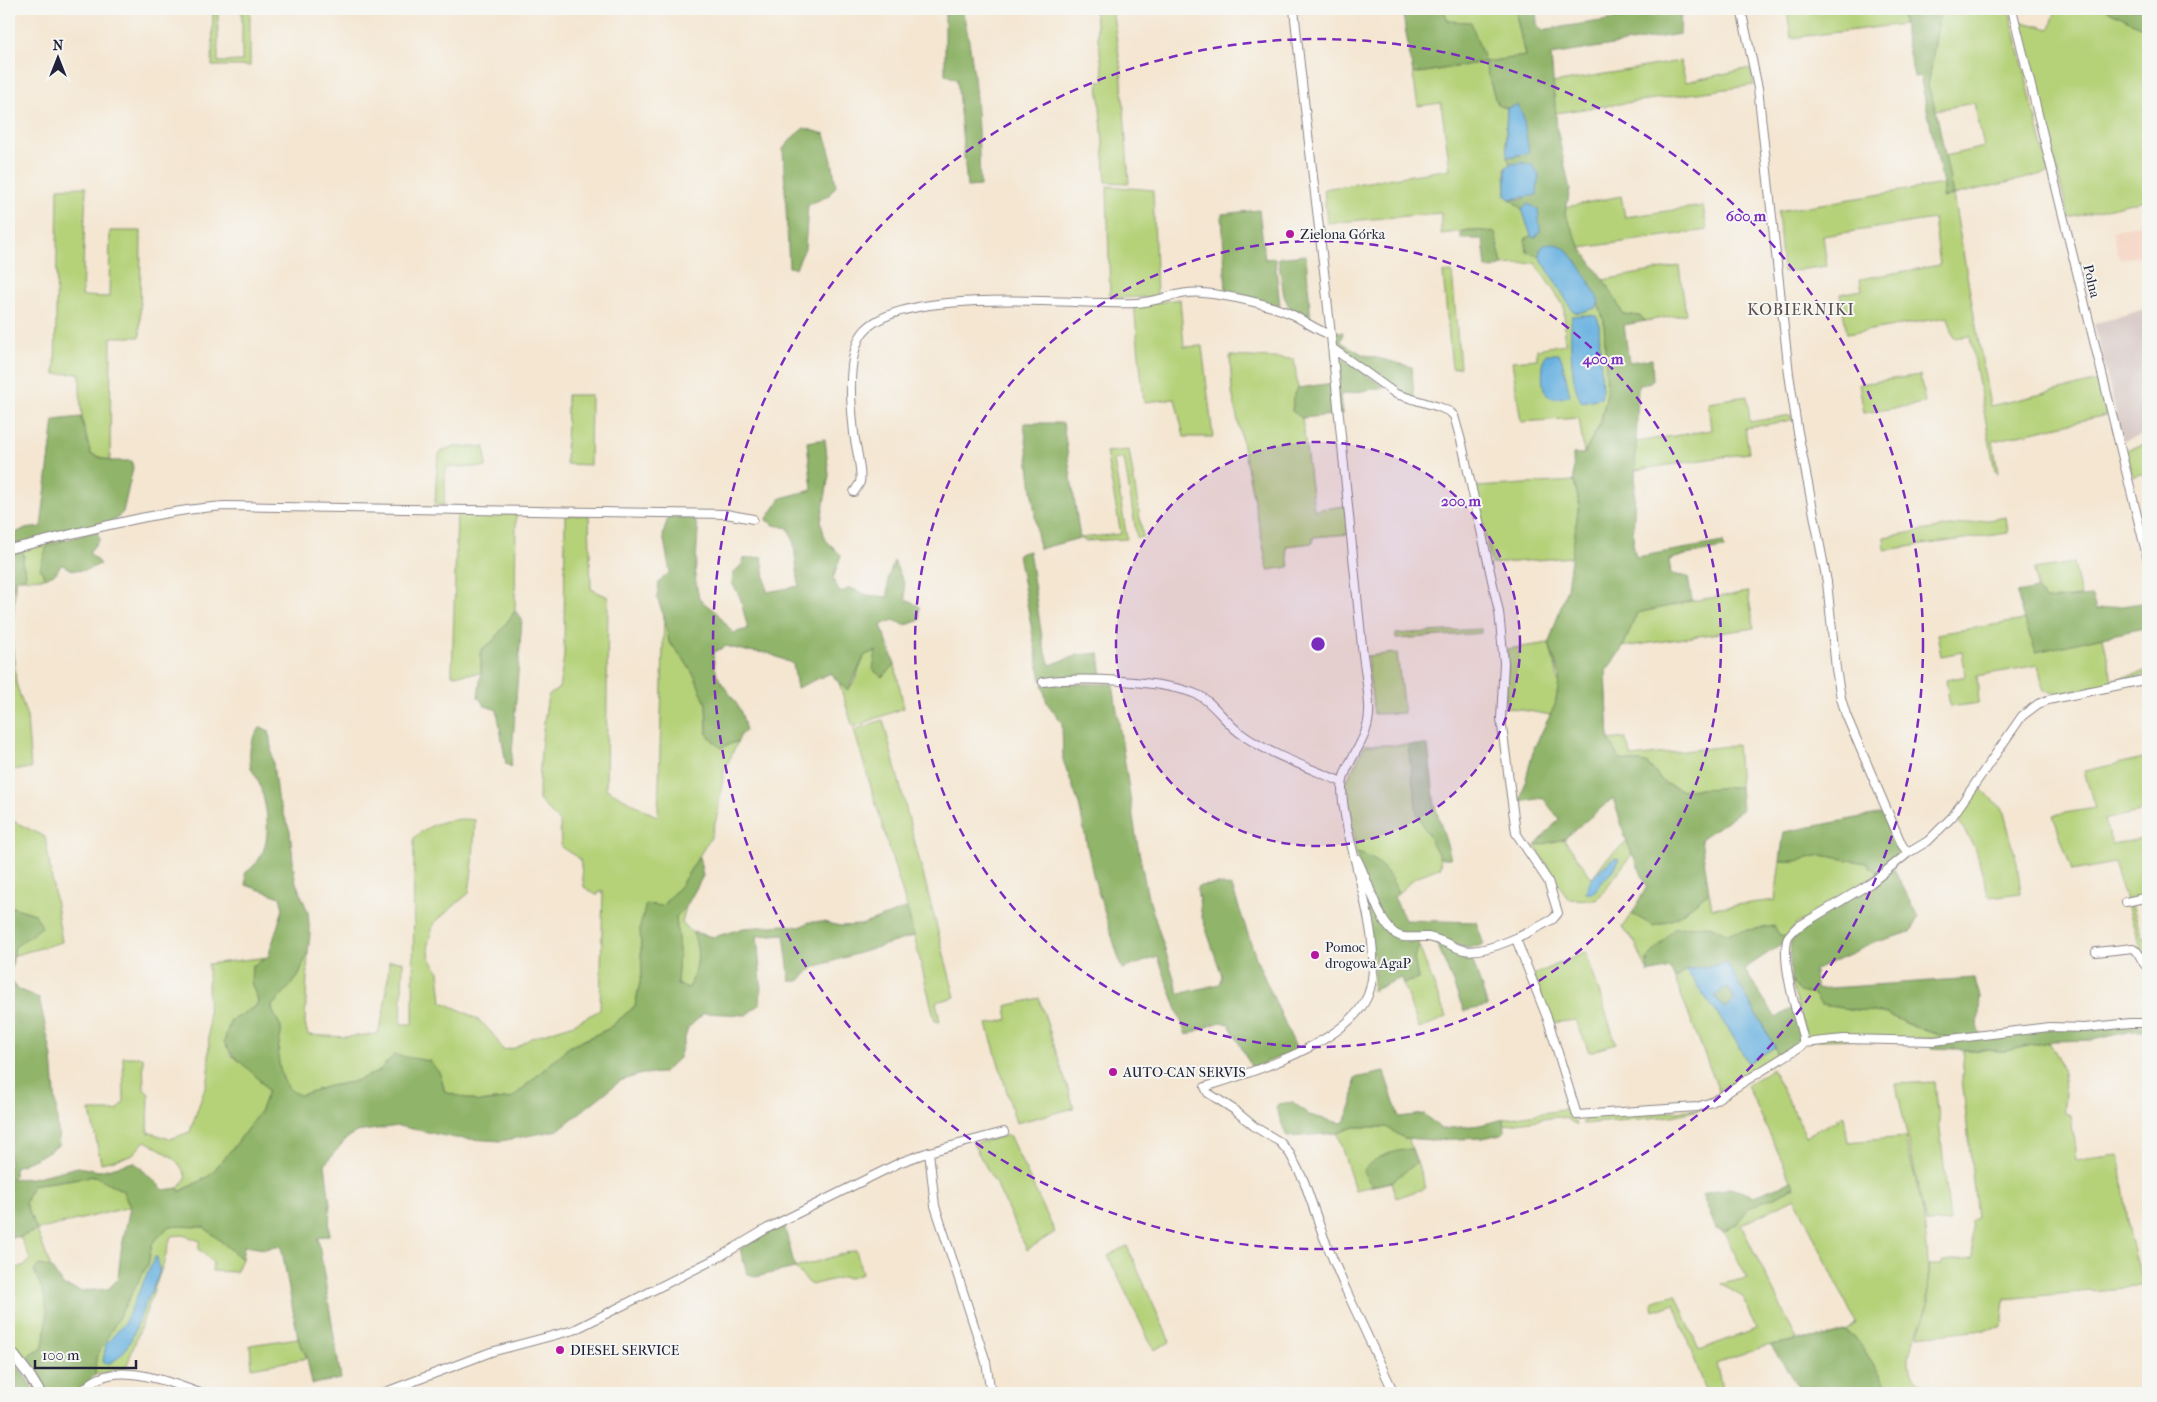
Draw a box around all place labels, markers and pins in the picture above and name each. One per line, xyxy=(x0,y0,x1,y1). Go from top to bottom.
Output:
place label: Zielona Górka xyxy=(1300,226,1386,243)
marker: Zielona Górka xyxy=(1284,228,1296,240)
centre of rings xyxy=(1309,635,1327,653)
place label: Pomoc drogowa AgaP xyxy=(1325,939,1412,972)
marker: Pomoc drogowa AgaP xyxy=(1309,949,1321,961)
place label: AUTO-CAN SERVIS xyxy=(1122,1064,1246,1081)
marker: AUTO-CAN SERVIS xyxy=(1107,1066,1119,1078)
place label: DIESEL SERVICE xyxy=(570,1342,680,1359)
marker: DIESEL SERVICE xyxy=(554,1344,566,1356)

